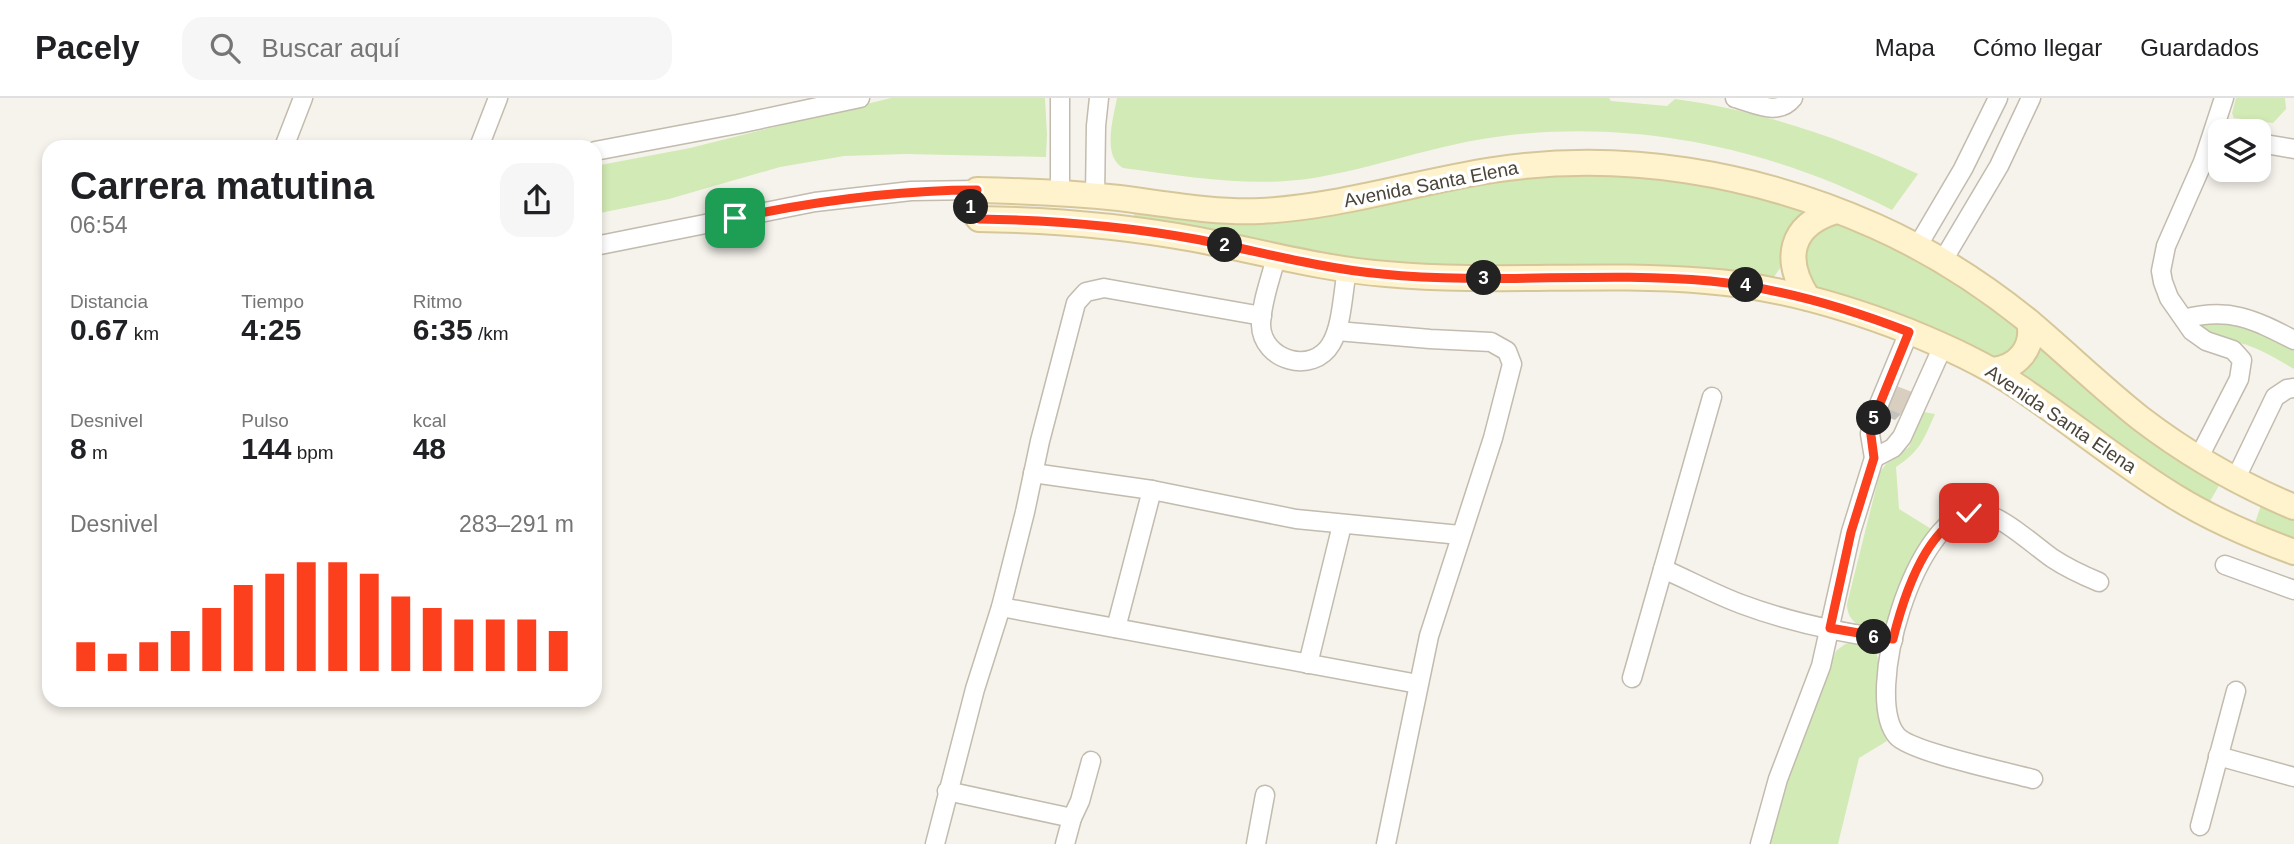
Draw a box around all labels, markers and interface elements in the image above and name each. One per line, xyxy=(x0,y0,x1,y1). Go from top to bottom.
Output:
search box xyxy=(182,17,672,80)
text: Pacely xyxy=(35,29,140,66)
icon: search xyxy=(206,29,244,67)
text: Buscar aquí xyxy=(262,33,400,63)
text: Mapa xyxy=(1875,34,1935,61)
text: Cómo llegar xyxy=(1973,34,2102,61)
text: Guardados xyxy=(2140,34,2259,61)
map controls xyxy=(2208,119,2271,182)
button: layers xyxy=(2208,119,2271,182)
street label: Avenida Santa Elena xyxy=(1342,157,1520,211)
button: share xyxy=(500,163,574,237)
text: Carrera matutina xyxy=(70,165,374,207)
pin xyxy=(705,188,765,248)
pin: 1 xyxy=(954,190,988,224)
text: 1 xyxy=(965,196,976,217)
icon: arrive xyxy=(716,199,754,237)
text: 06:54 xyxy=(70,212,128,238)
pin: 2 xyxy=(1208,228,1242,262)
text: 2 xyxy=(1219,234,1230,255)
pin: 3 xyxy=(1466,260,1502,296)
text: 3 xyxy=(1478,267,1489,288)
pin: 4 xyxy=(1728,268,1764,302)
text: 4 xyxy=(1740,274,1751,295)
text: Distancia xyxy=(70,291,148,312)
text: Tiempo xyxy=(241,291,304,312)
text: Ritmo xyxy=(413,291,462,312)
text: 0.67 xyxy=(70,313,128,346)
text: 4:25 xyxy=(241,313,301,346)
text: 6:35 xyxy=(413,313,473,346)
text: km xyxy=(128,323,159,344)
text: /km xyxy=(473,323,509,344)
street label: Avenida Santa Elena xyxy=(1982,361,2141,477)
pin: 5 xyxy=(1856,400,1892,436)
text: 5 xyxy=(1868,407,1879,428)
text: Desnivel xyxy=(70,410,143,431)
text: Pulso xyxy=(241,410,289,431)
text: kcal xyxy=(413,410,446,431)
text: 8 xyxy=(70,432,87,465)
text: 144 xyxy=(241,432,291,465)
text: 48 xyxy=(413,432,446,465)
text: m xyxy=(87,442,108,463)
text: bpm xyxy=(291,442,334,463)
pin xyxy=(1939,483,1999,543)
icon: check xyxy=(1950,494,1988,532)
text: Desnivel xyxy=(70,511,158,537)
text: 283–291 m xyxy=(459,511,574,537)
pin: 6 xyxy=(1856,620,1892,654)
text: 6 xyxy=(1868,626,1879,647)

